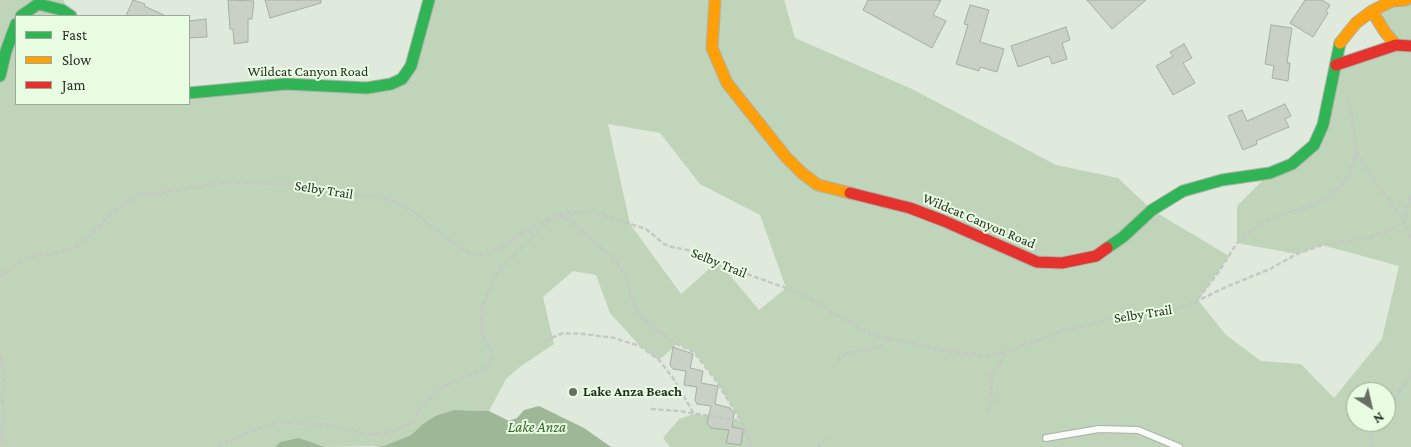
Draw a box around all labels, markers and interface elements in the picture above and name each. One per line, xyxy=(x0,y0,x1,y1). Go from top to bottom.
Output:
legend xyxy=(15,15,190,105)
text: Fast xyxy=(62,27,87,43)
text: Slow xyxy=(62,52,91,68)
street label: Wildcat Canyon Road xyxy=(248,64,368,80)
text: Jam xyxy=(62,77,85,93)
street label: Selby Trail xyxy=(294,177,354,203)
street label: Wildcat Canyon Road xyxy=(920,190,1038,252)
street label: Selby Trail xyxy=(689,244,749,282)
street label: Selby Trail xyxy=(1113,301,1173,327)
north arrow xyxy=(1346,382,1396,432)
place label: Lake Anza Beach xyxy=(583,384,682,400)
marker: Lake Anza Beach xyxy=(567,386,579,398)
text: N xyxy=(1371,409,1388,428)
water label: Lake Anza xyxy=(508,418,566,436)

